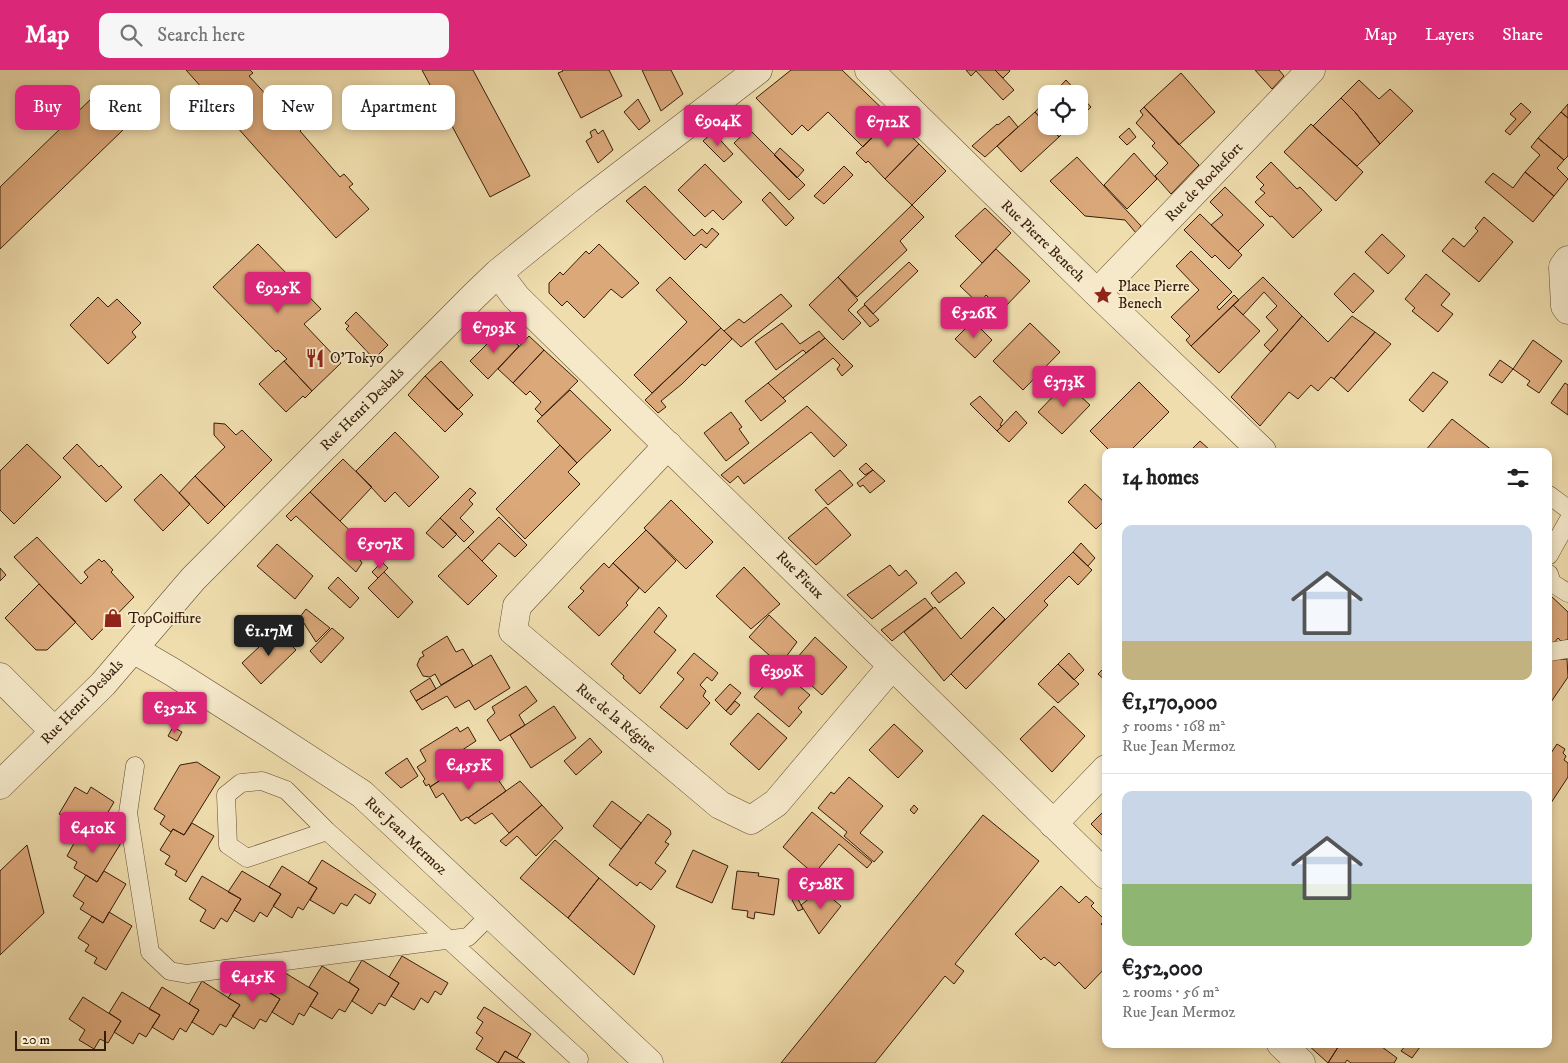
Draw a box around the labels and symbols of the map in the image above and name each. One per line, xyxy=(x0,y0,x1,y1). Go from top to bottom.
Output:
pin: €904K xyxy=(683,104,753,147)
pin: €712K xyxy=(853,106,923,148)
street label: Rue de Rochefort xyxy=(1161,138,1247,226)
street label: Rue Pierre Benech xyxy=(997,196,1089,286)
pin: €925K xyxy=(243,272,313,314)
place label: Place Pierre Benech xyxy=(1118,277,1190,313)
place icon: Place Pierre Benech xyxy=(1092,284,1114,306)
pin: €526K xyxy=(939,296,1009,339)
pin: €793K xyxy=(459,312,529,354)
restaurant icon: O’Tokyo xyxy=(304,347,326,369)
place label: O’Tokyo xyxy=(330,349,384,368)
street label: Rue Henri Desbals xyxy=(316,363,408,455)
pin: €373K xyxy=(1029,366,1099,408)
pin: €507K xyxy=(345,528,415,570)
street label: Rue Fieux xyxy=(772,547,829,604)
shop icon: TopCoiffure xyxy=(102,607,124,629)
place label: TopCoiffure xyxy=(128,609,201,628)
pin: €1.17M xyxy=(228,614,310,657)
pin: €399K xyxy=(747,654,817,697)
street label: Rue Henri Desbals xyxy=(37,655,127,749)
street label: Rue de la Régine xyxy=(572,679,660,757)
pin: €352K xyxy=(140,692,210,734)
pin: €455K xyxy=(434,748,504,791)
street label: Rue Jean Mermoz xyxy=(361,793,452,880)
pin: €410K xyxy=(58,812,128,854)
pin: €528K xyxy=(786,868,856,910)
pin: €415K xyxy=(218,960,288,1003)
scale bar xyxy=(15,1028,106,1051)

